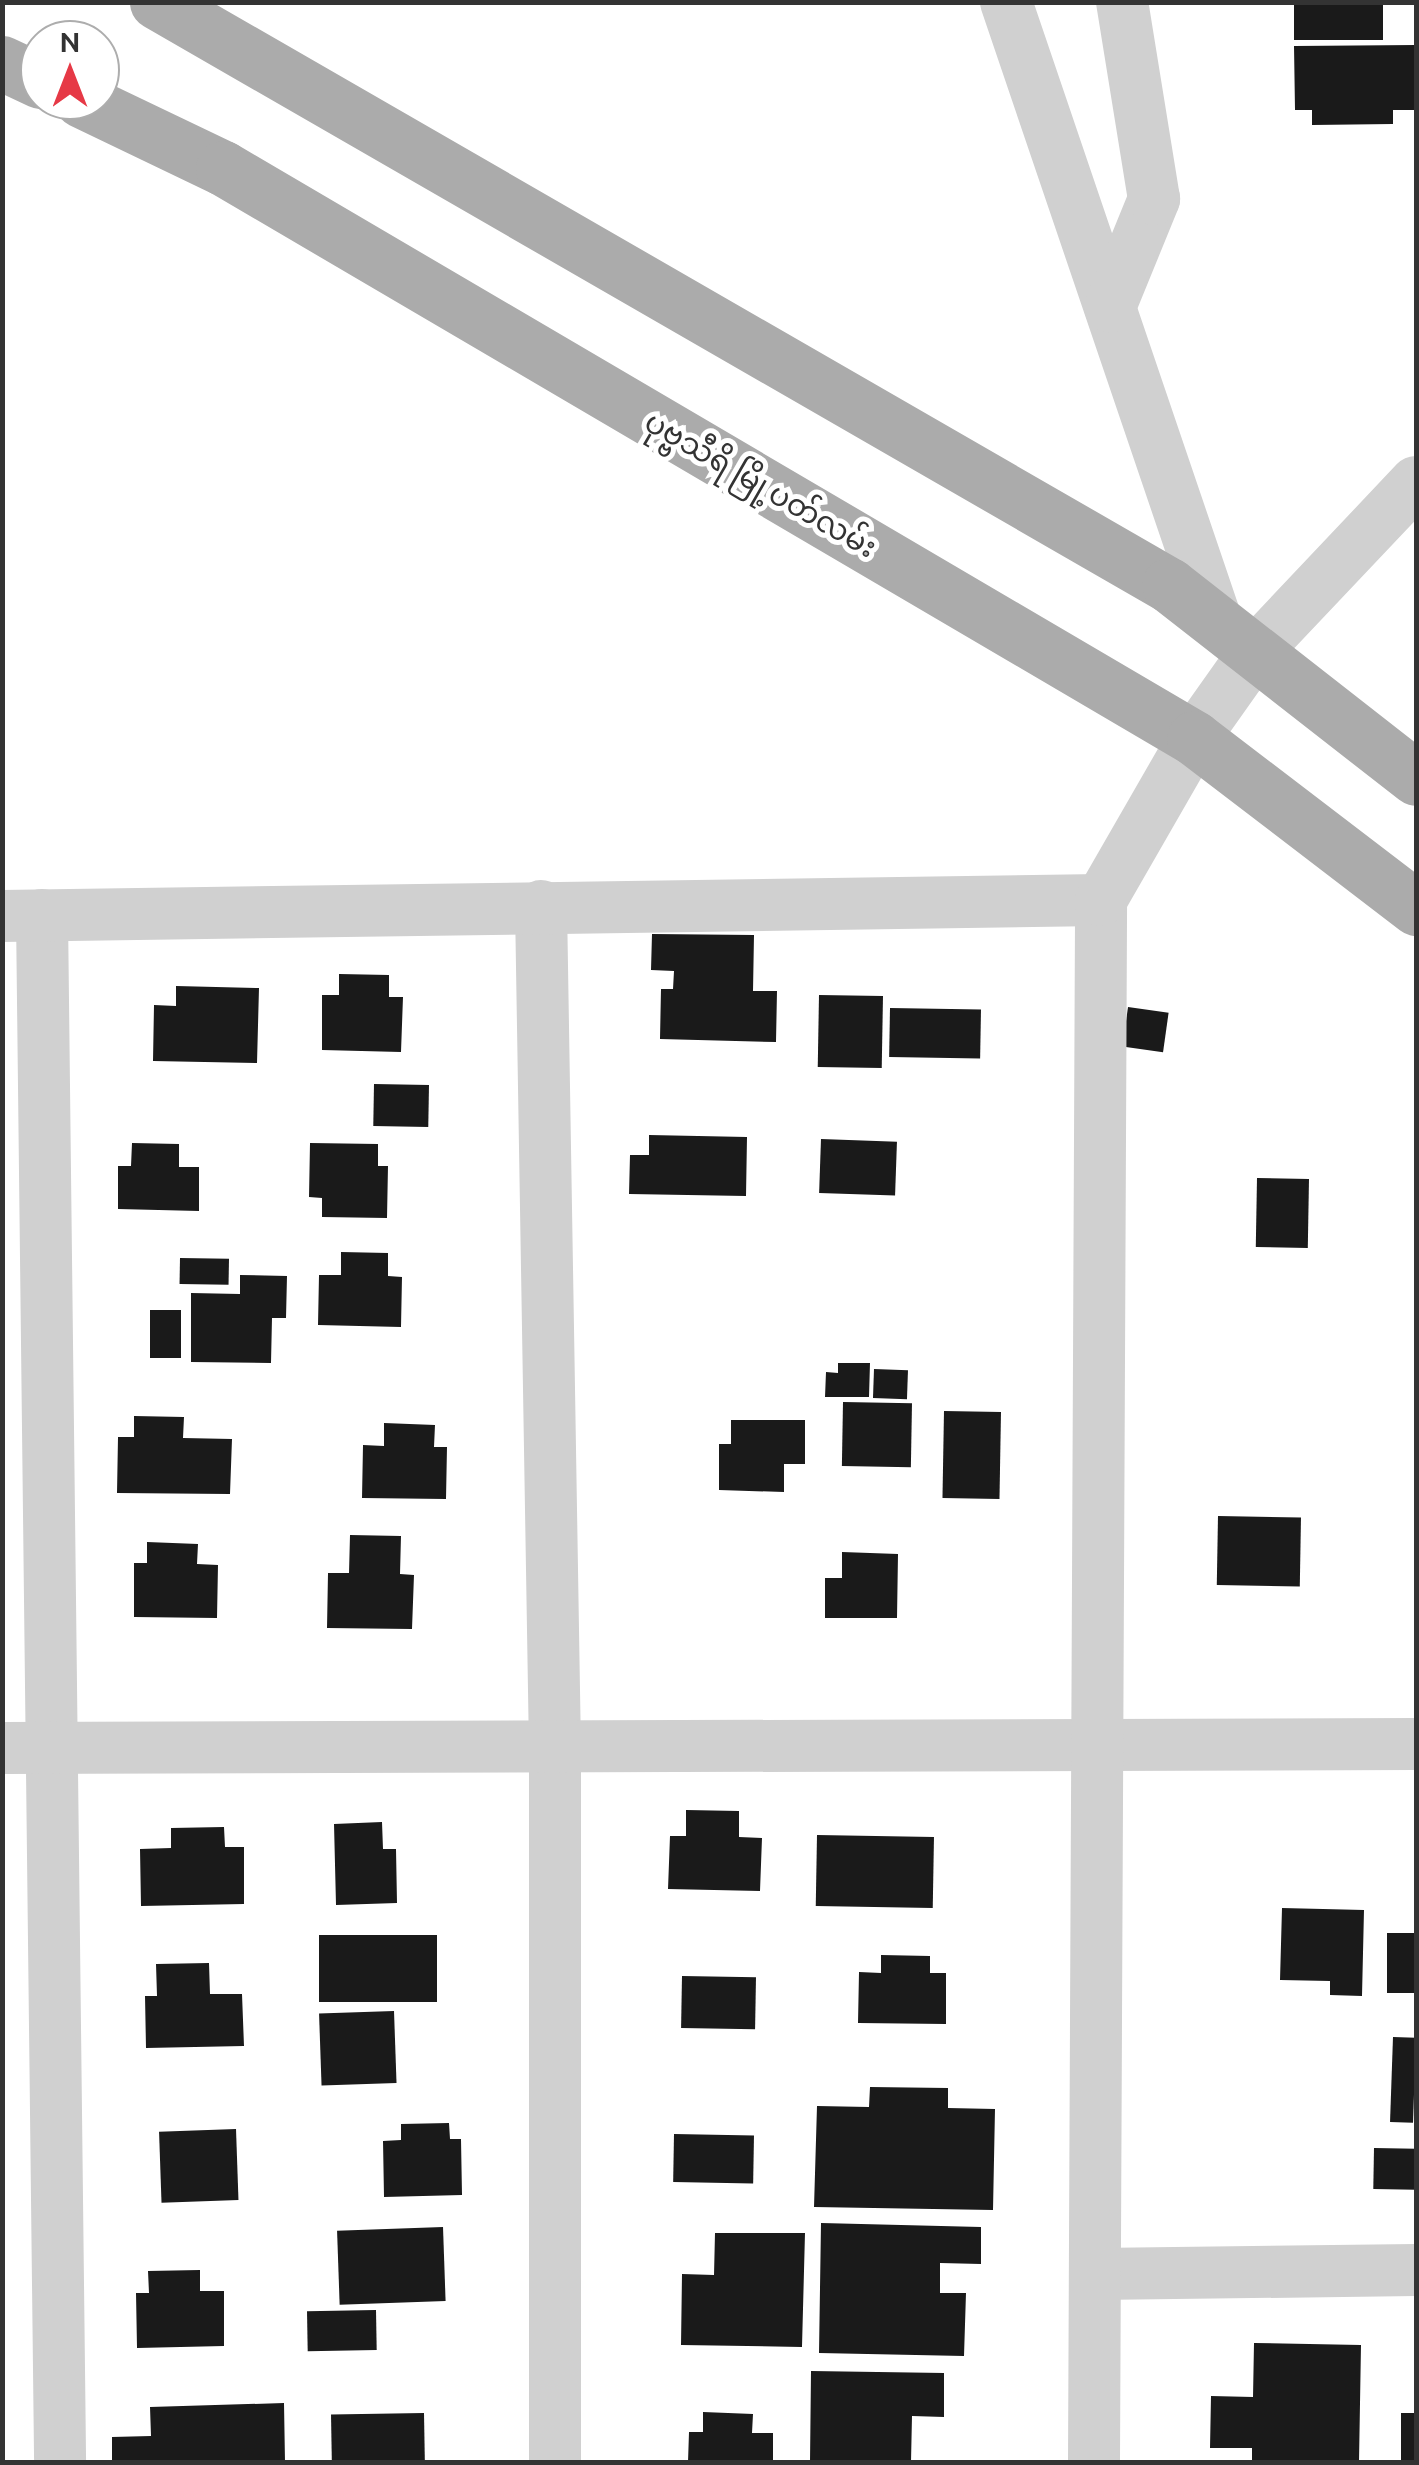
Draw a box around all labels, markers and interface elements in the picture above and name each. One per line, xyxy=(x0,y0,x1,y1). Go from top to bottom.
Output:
north arrow xyxy=(20,20,120,120)
text: N xyxy=(60,26,80,57)
street label: ပုဗ္ဗသီရိ မြို့ပတ်လမ်း xyxy=(639,403,883,565)

